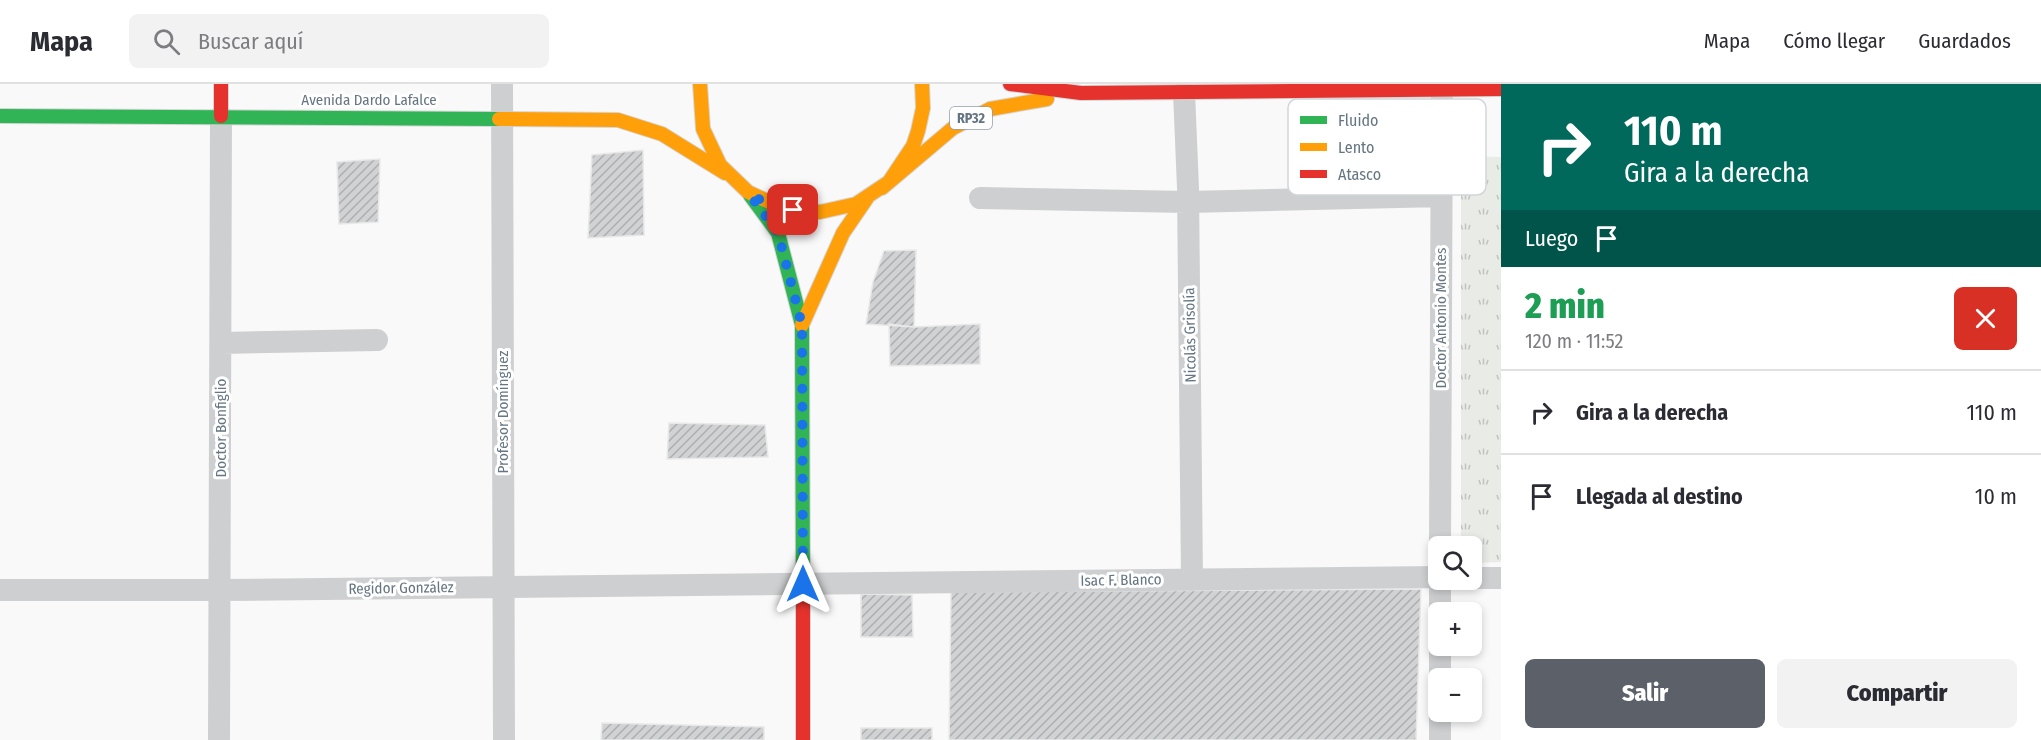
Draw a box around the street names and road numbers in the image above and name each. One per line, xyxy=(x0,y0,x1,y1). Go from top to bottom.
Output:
street label: Avenida Dardo Lafalce xyxy=(301,91,437,109)
road number: RP32 xyxy=(950,107,992,129)
street label: Doctor Antonio Montes xyxy=(1432,248,1450,388)
street label: Nicolás Grisolía xyxy=(1180,287,1200,383)
street label: Profesor Domínguez xyxy=(494,350,512,473)
street label: Doctor Bonfiglio xyxy=(212,378,230,477)
street label: Isac F. Blanco xyxy=(1080,570,1162,590)
street label: Regidor González xyxy=(348,578,454,598)

